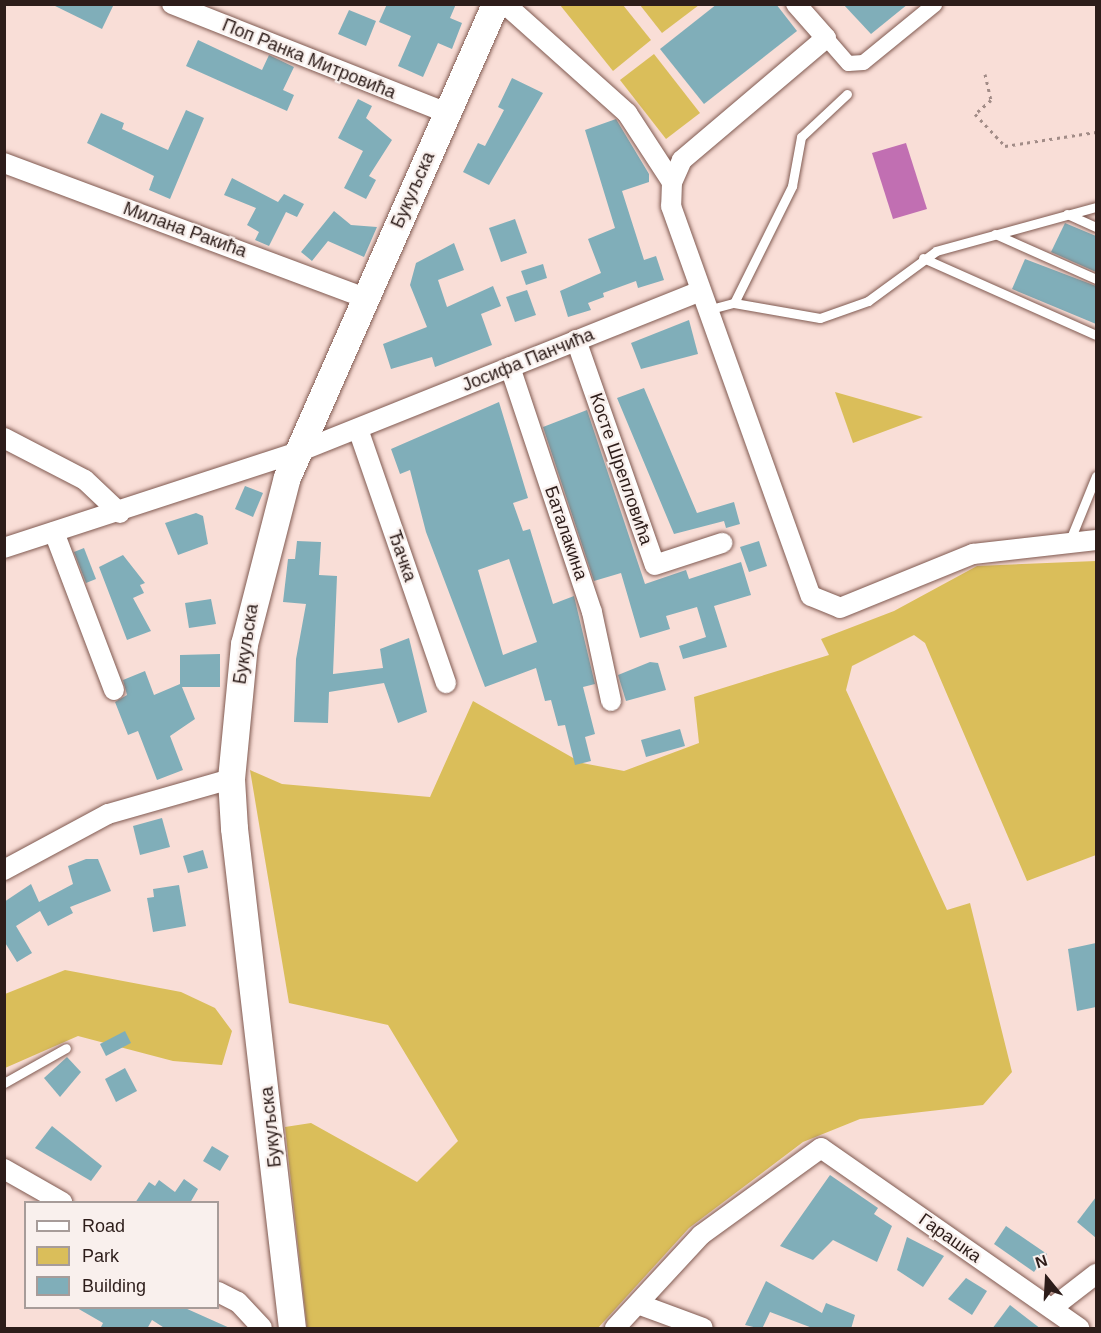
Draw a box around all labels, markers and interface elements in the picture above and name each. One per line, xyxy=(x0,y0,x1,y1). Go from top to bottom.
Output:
street label: Поп Ранка Митровића xyxy=(219,14,399,104)
street label: Букуљска xyxy=(387,149,439,231)
street label: Милана Ракића xyxy=(120,198,250,262)
street label: Јосифа Панчића xyxy=(459,324,597,396)
street label: Косте Шрепловића xyxy=(585,390,657,548)
street label: Баталакина xyxy=(540,483,592,583)
street label: Ђачка xyxy=(383,528,421,584)
street label: Букуљска xyxy=(229,602,263,686)
street label: Букуљска xyxy=(256,1086,286,1168)
legend xyxy=(24,1201,219,1309)
street label: Гарашка xyxy=(915,1209,985,1267)
text: Road xyxy=(82,1216,125,1236)
text: Park xyxy=(82,1246,119,1266)
north arrow xyxy=(1017,1249,1077,1309)
text: N xyxy=(1033,1252,1049,1271)
text: Building xyxy=(82,1276,146,1296)

